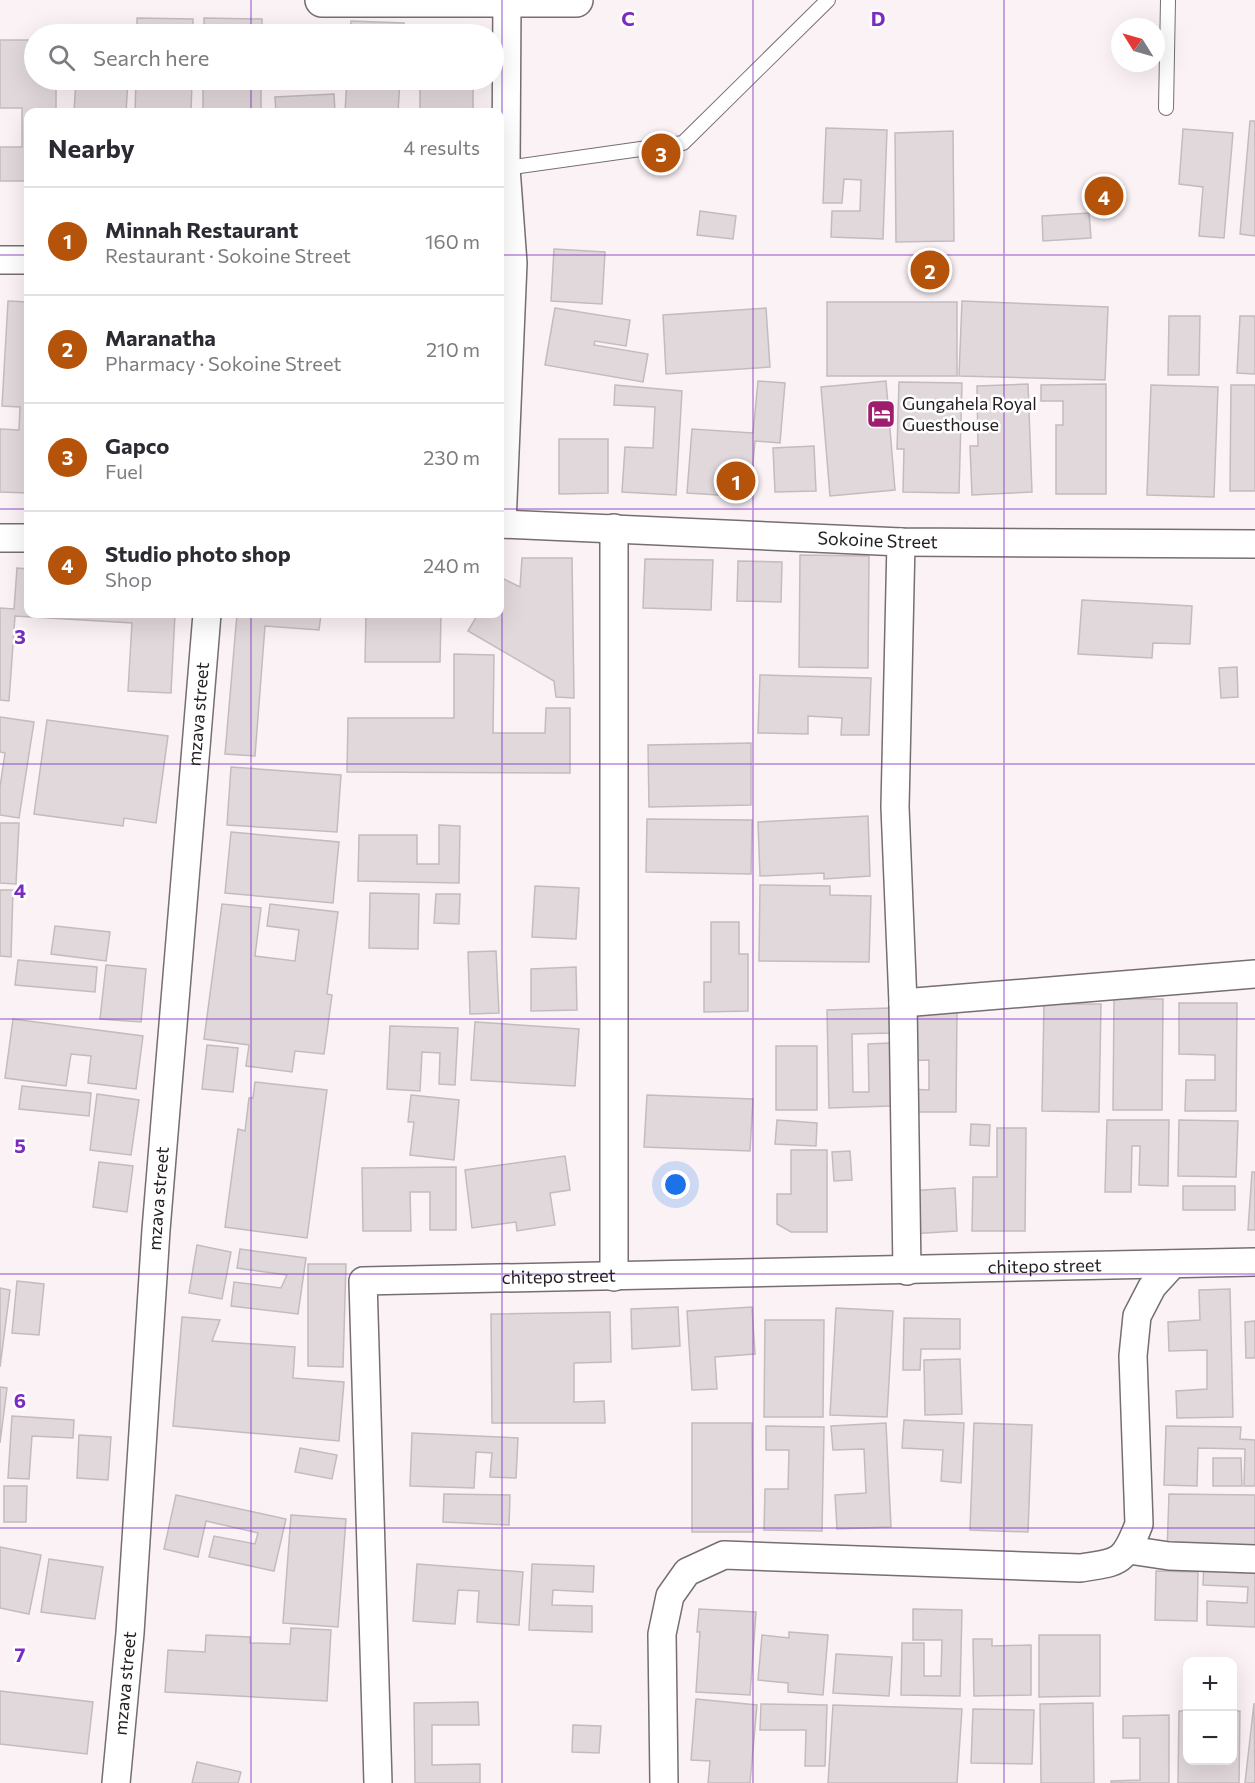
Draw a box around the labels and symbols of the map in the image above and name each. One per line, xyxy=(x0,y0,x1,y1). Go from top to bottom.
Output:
text: C xyxy=(621,6,635,30)
text: D xyxy=(871,6,885,30)
north arrow xyxy=(1111,18,1165,72)
pin: 3 xyxy=(642,130,680,176)
pin: 4 xyxy=(1084,174,1124,218)
pin: 2 xyxy=(910,248,950,292)
place label: Gungahela Royal Guesthouse xyxy=(902,392,1037,435)
hotel icon: Gungahela Royal Guesthouse xyxy=(865,398,897,430)
pin: 1 xyxy=(716,458,756,504)
street label: Sokoine Street xyxy=(817,526,938,552)
text: 3 xyxy=(14,624,26,648)
street label: mzava street xyxy=(182,661,213,767)
text: 4 xyxy=(14,878,26,902)
text: 5 xyxy=(14,1133,26,1157)
street label: mzava street xyxy=(143,1146,173,1251)
your location xyxy=(661,1170,690,1199)
street label: chitepo street xyxy=(987,1253,1102,1278)
street label: chitepo street xyxy=(501,1264,616,1288)
text: 6 xyxy=(14,1388,26,1412)
street label: mzava street xyxy=(108,1630,140,1736)
text: 7 xyxy=(15,1642,26,1666)

